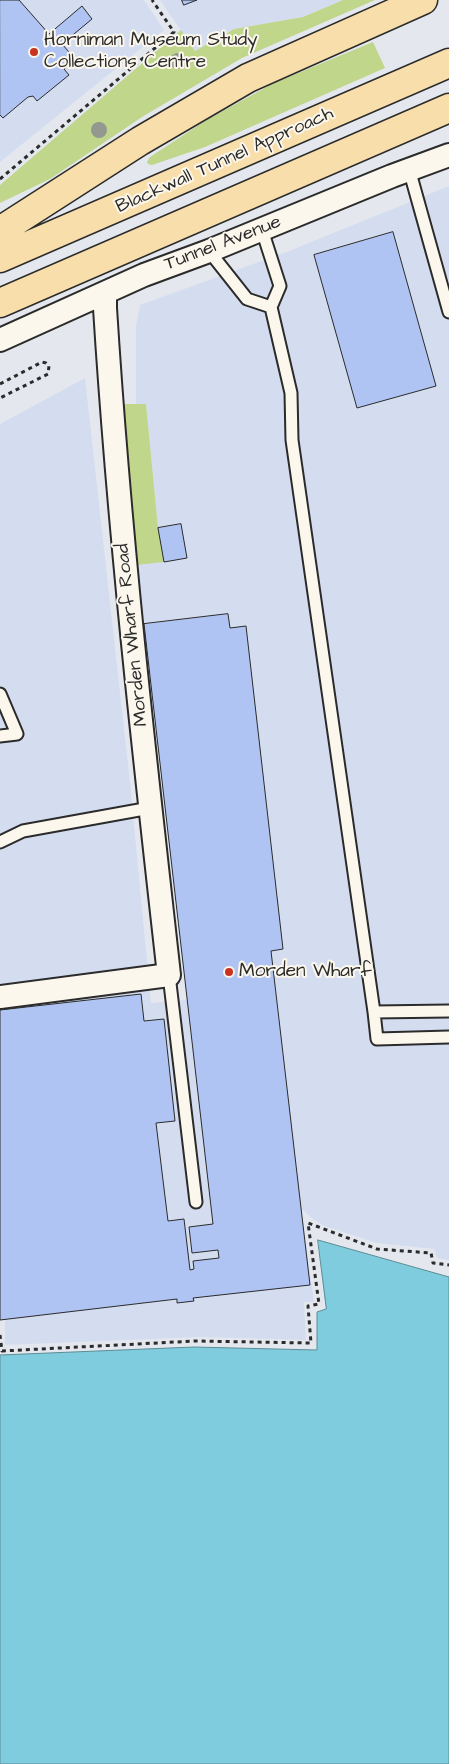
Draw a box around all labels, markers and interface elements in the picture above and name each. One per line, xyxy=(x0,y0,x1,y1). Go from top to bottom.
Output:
place label: Horniman Museum Study Collections Centre xyxy=(44,30,258,74)
marker: Horniman Museum Study Collections Centre xyxy=(28,46,40,58)
street label: Blackwall Tunnel Approach xyxy=(113,103,337,219)
street label: Tunnel Avenue xyxy=(161,211,285,277)
street label: Morden Wharf Road xyxy=(112,542,154,728)
place label: Morden Wharf xyxy=(239,961,372,983)
marker: Morden Wharf xyxy=(223,966,235,978)

